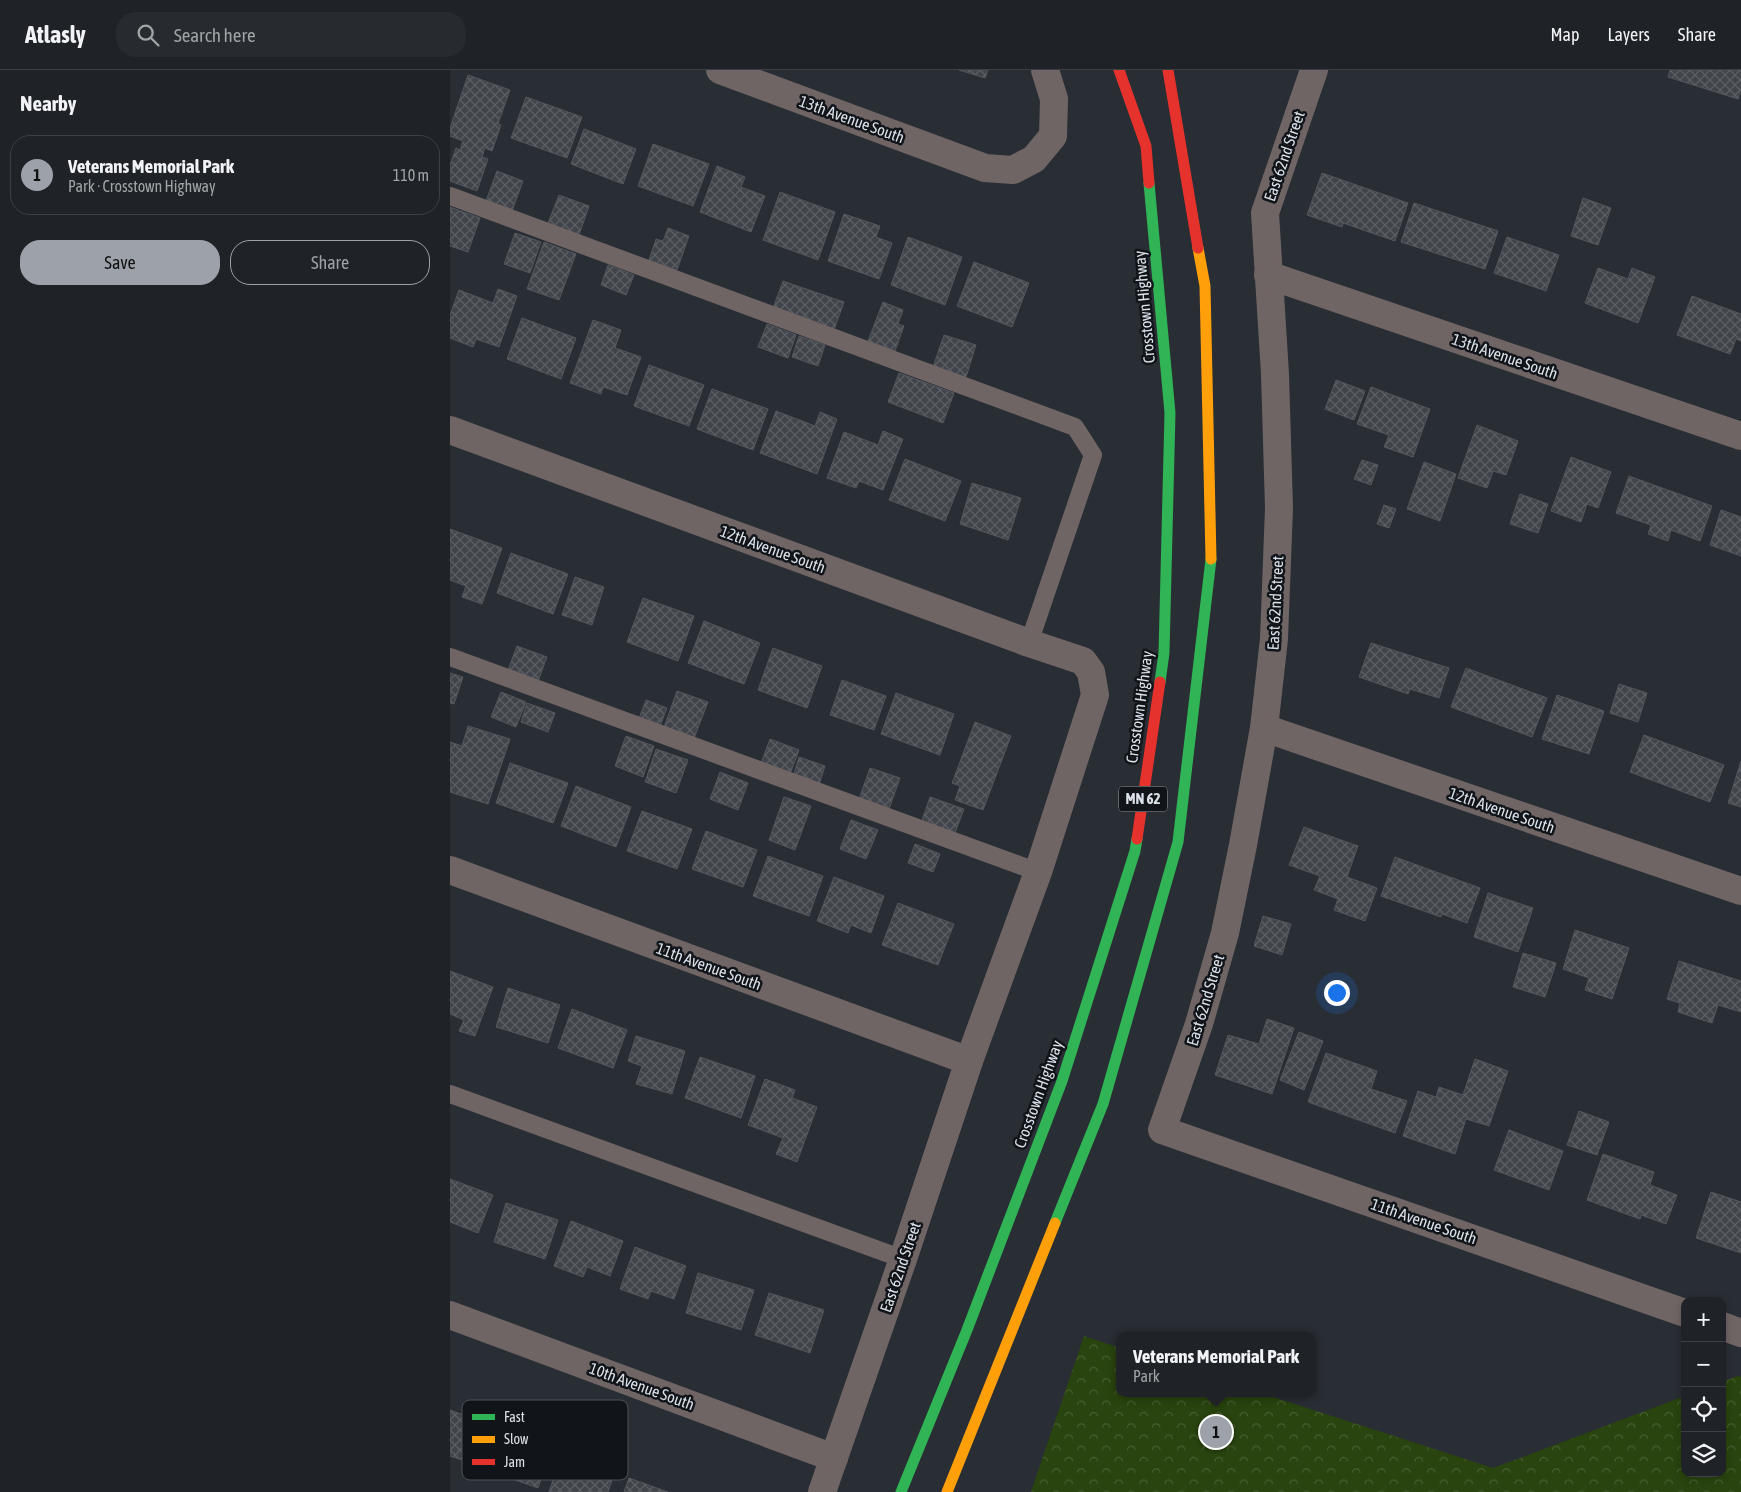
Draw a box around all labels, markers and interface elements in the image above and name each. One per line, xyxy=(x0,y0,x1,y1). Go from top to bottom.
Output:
search box xyxy=(116,12,466,57)
text: Atlasly xyxy=(25,21,86,48)
icon: search xyxy=(134,21,162,49)
text: Search here xyxy=(174,24,256,46)
text: Map xyxy=(1550,24,1579,45)
text: Layers xyxy=(1607,24,1650,45)
text: Share xyxy=(1678,24,1716,45)
text: Nearby xyxy=(20,91,76,115)
street label: 13th Avenue South xyxy=(797,92,907,146)
street label: East 62nd Street xyxy=(1260,108,1308,204)
text: Veterans Memorial Park xyxy=(68,155,234,177)
text: 1 xyxy=(33,166,41,184)
text: 110 m xyxy=(393,166,429,184)
text: Park · Crosstown Highway xyxy=(68,177,216,195)
button: Save xyxy=(20,240,220,285)
button: Share xyxy=(230,240,430,285)
street label: Crosstown Highway xyxy=(1130,249,1159,364)
street label: 13th Avenue South xyxy=(1450,330,1560,382)
street label: 12th Avenue South xyxy=(718,522,828,576)
street label: East 62nd Street xyxy=(1264,555,1286,651)
street label: Crosstown Highway xyxy=(1122,649,1157,764)
street label: 12th Avenue South xyxy=(1447,784,1557,836)
road number: MN 62 xyxy=(1119,786,1167,812)
street label: 11th Avenue South xyxy=(654,939,764,993)
street label: East 62nd Street xyxy=(1183,952,1228,1048)
your location xyxy=(1324,980,1350,1006)
street label: Crosstown Highway xyxy=(1010,1037,1067,1151)
street label: 11th Avenue South xyxy=(1369,1195,1479,1247)
street label: East 62nd Street xyxy=(876,1219,924,1315)
map controls xyxy=(1681,1297,1726,1477)
button: + xyxy=(1681,1297,1726,1342)
popup xyxy=(1116,1332,1316,1397)
button: − xyxy=(1681,1342,1726,1387)
text: Veterans Memorial Park xyxy=(1133,1345,1299,1367)
street label: 10th Avenue South xyxy=(587,1359,697,1413)
text: Park xyxy=(1133,1367,1160,1385)
button: locate xyxy=(1681,1387,1726,1432)
legend xyxy=(462,1400,628,1480)
text: Fast xyxy=(504,1409,525,1425)
pin: 1 xyxy=(1200,1413,1232,1451)
text: Slow xyxy=(504,1431,529,1447)
button: layers xyxy=(1681,1432,1726,1477)
text: Jam xyxy=(504,1454,525,1470)

